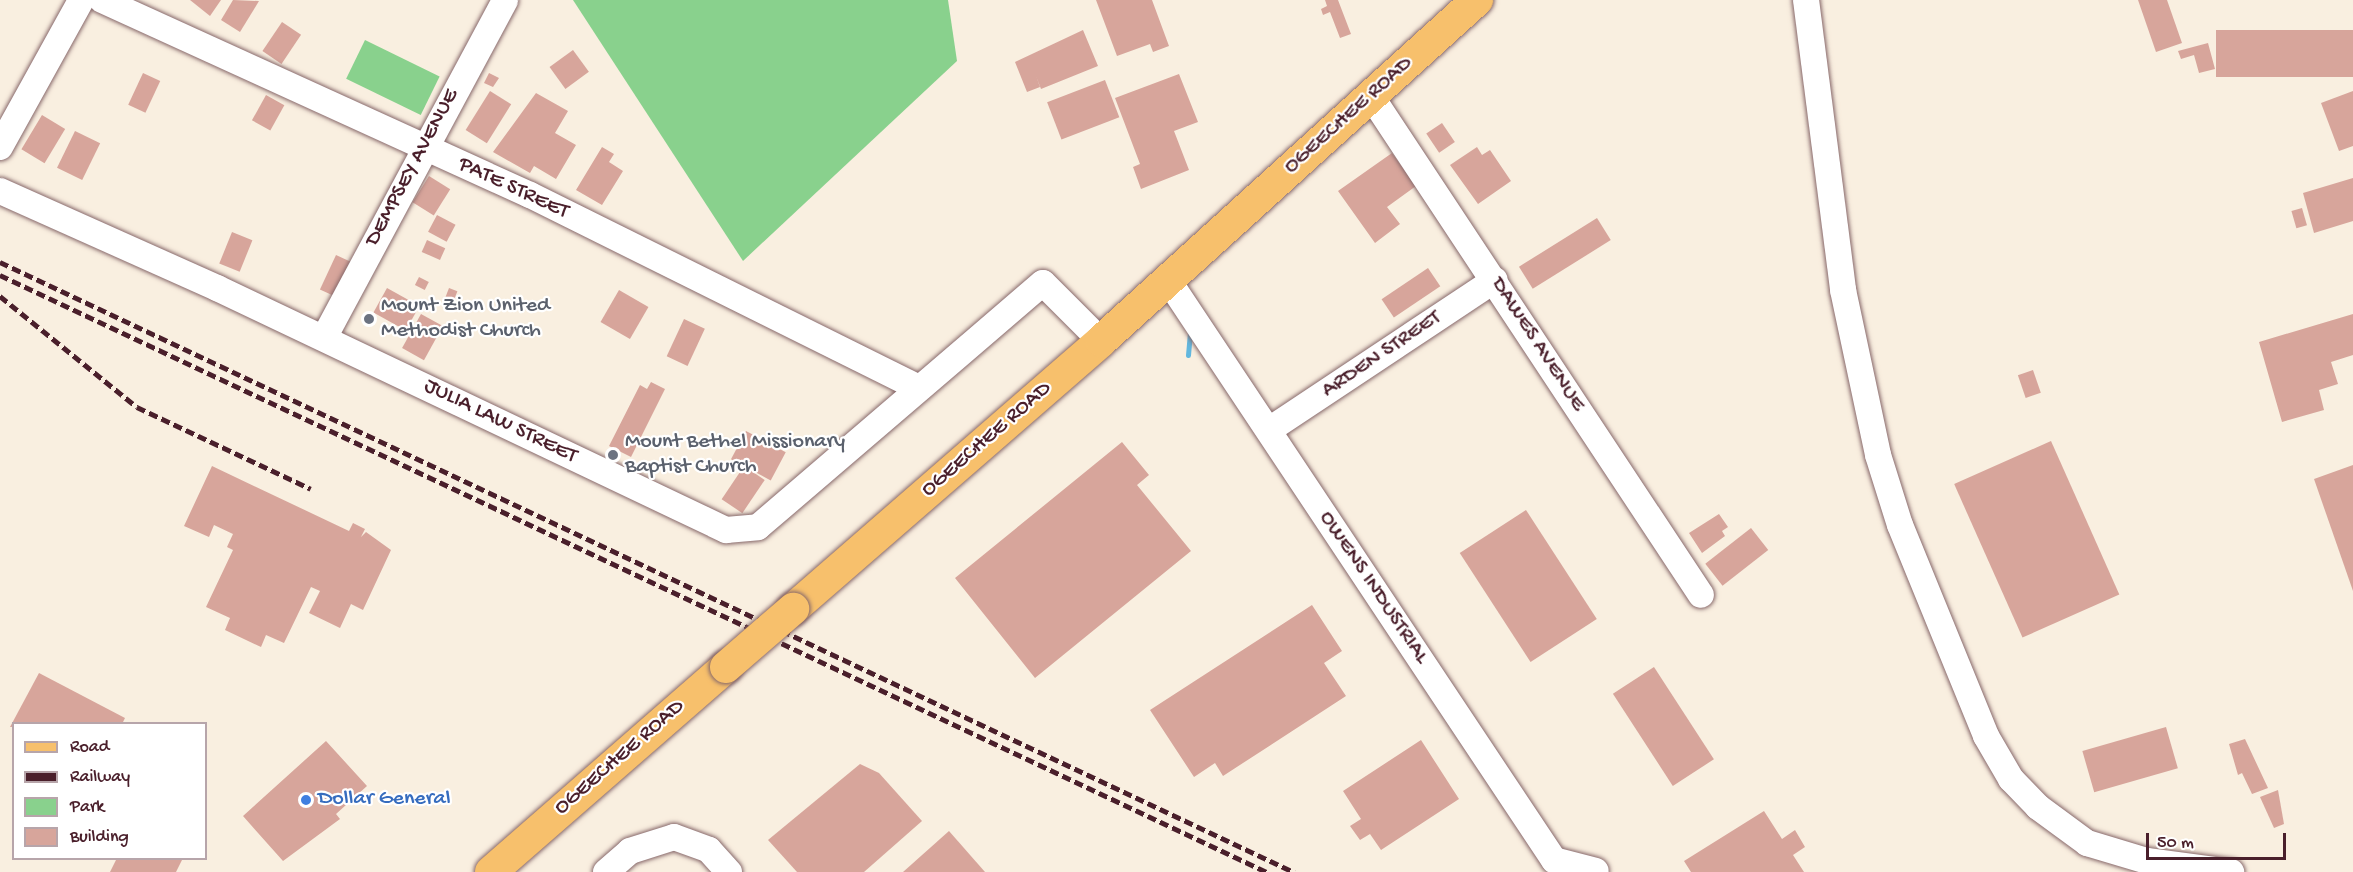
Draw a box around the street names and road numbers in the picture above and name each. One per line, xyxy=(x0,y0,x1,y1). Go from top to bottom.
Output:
street label: OGEECHEE ROAD xyxy=(1279,51,1419,181)
street label: DEMPSEY AVENUE xyxy=(360,85,466,251)
street label: PATE STREET xyxy=(454,152,572,226)
street label: DAWES AVENUE xyxy=(1484,273,1590,417)
street label: ARDEN STREET xyxy=(1317,305,1447,405)
street label: JULIA LAW STREET xyxy=(419,374,581,470)
street label: OGEECHEE ROAD xyxy=(917,376,1057,504)
street label: OWENS INDUSTRIAL xyxy=(1312,507,1434,669)
street label: OGEECHEE ROAD xyxy=(550,694,690,822)

